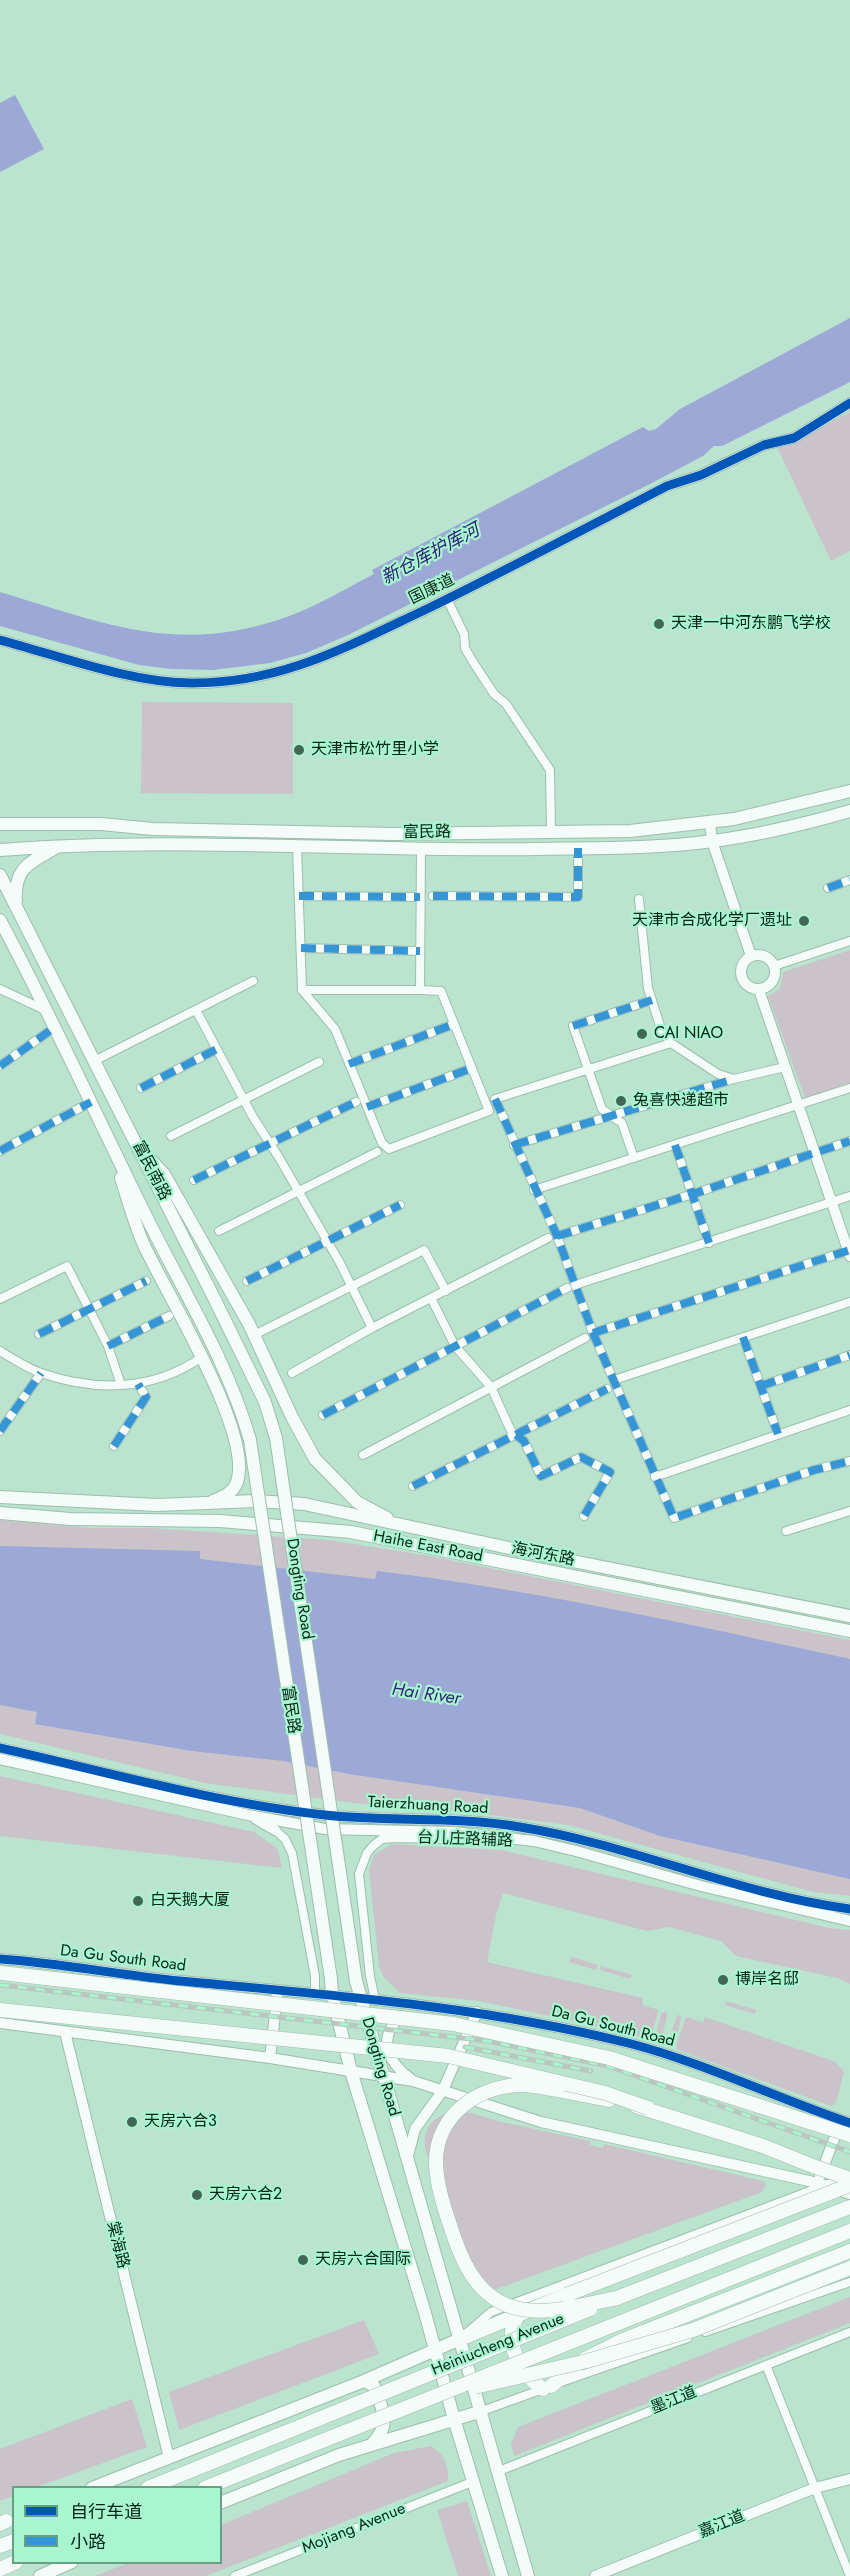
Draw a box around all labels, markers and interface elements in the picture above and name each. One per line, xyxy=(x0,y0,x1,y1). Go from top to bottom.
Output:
water label: 新仓库护库河 xyxy=(378,520,484,590)
street label: 国康道 xyxy=(406,571,458,609)
place label: 天津一中河东鹏飞学校 xyxy=(671,614,831,634)
marker: 天津一中河东鹏飞学校 xyxy=(652,617,666,631)
place label: 天津市松竹里小学 xyxy=(311,740,439,760)
marker: 天津市松竹里小学 xyxy=(292,743,306,757)
street label: 富民路 xyxy=(403,823,451,843)
place label: 天津市合成化学厂遗址 xyxy=(632,911,792,931)
marker: 天津市合成化学厂遗址 xyxy=(797,914,811,928)
place label: CAI NIAO xyxy=(654,1024,723,1044)
marker: CAI NIAO xyxy=(635,1027,649,1041)
place label: 兔喜快递超市 xyxy=(633,1091,729,1111)
marker: 兔喜快递超市 xyxy=(614,1094,628,1108)
street label: 富民南路 xyxy=(128,1138,174,1204)
street label: Haihe East Road xyxy=(372,1527,484,1567)
street label: Dongting Road xyxy=(282,1537,316,1641)
street label: 海河东路 xyxy=(510,1539,576,1571)
water label: Hai River xyxy=(390,1679,462,1711)
street label: 富民路 xyxy=(277,1685,303,1735)
street label: Taierzhuang Road xyxy=(367,1793,489,1819)
street label: 台儿庄路辅路 xyxy=(417,1829,513,1851)
place label: 白天鹅大厦 xyxy=(150,1891,230,1911)
marker: 白天鹅大厦 xyxy=(131,1894,145,1908)
street label: Da Gu South Road xyxy=(59,1942,187,1976)
place label: 博岸名邸 xyxy=(735,1970,799,1990)
marker: 博岸名邸 xyxy=(716,1973,730,1987)
street label: Da Gu South Road xyxy=(549,2002,677,2052)
street label: Dongting Road xyxy=(357,2015,403,2119)
place label: 天房六合3 xyxy=(144,2112,217,2132)
marker: 天房六合3 xyxy=(125,2115,139,2129)
place label: 天房六合2 xyxy=(209,2185,282,2205)
marker: 天房六合2 xyxy=(190,2188,204,2202)
street label: 棠海路 xyxy=(102,2219,132,2271)
place label: 天房六合国际 xyxy=(315,2250,411,2270)
marker: 天房六合国际 xyxy=(296,2253,310,2267)
street label: Heiniucheng Avenue xyxy=(429,2310,567,2380)
street label: 墨江道 xyxy=(648,2383,700,2419)
legend xyxy=(12,2486,222,2564)
text: 自行车道 xyxy=(70,2499,142,2525)
street label: Mojiang Avenue xyxy=(300,2500,408,2558)
street label: 嘉江道 xyxy=(696,2507,748,2543)
text: 小路 xyxy=(70,2529,106,2555)

